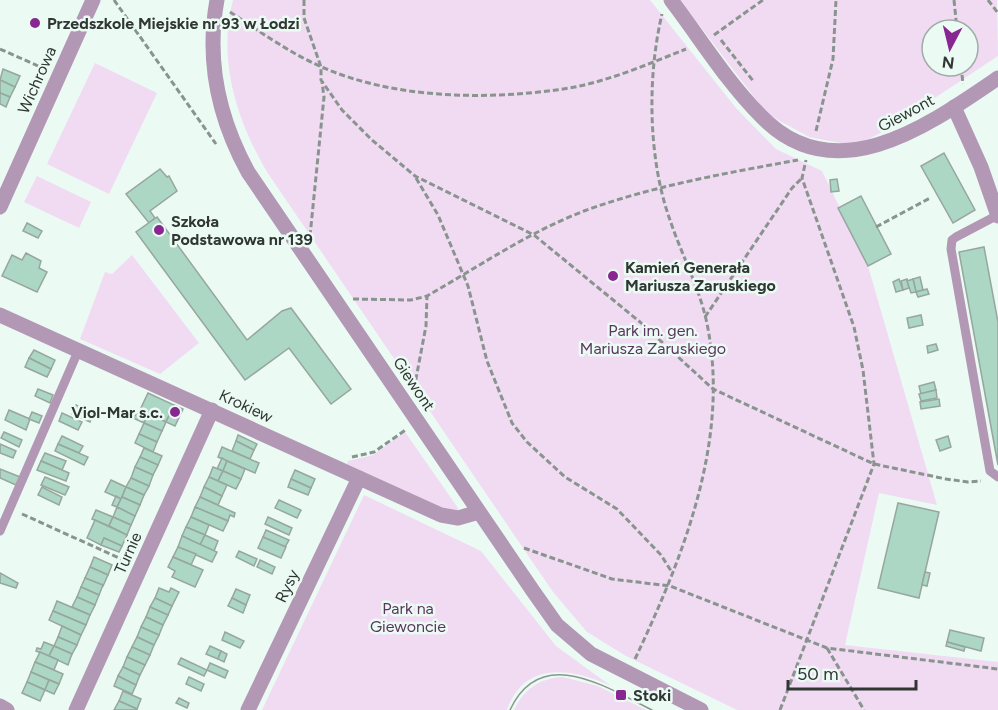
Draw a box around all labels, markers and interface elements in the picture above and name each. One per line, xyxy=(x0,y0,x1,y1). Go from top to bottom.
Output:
place label: Przedszkole Miejskie nr 93 w Łodzi xyxy=(47,14,300,33)
marker: Przedszkole Miejskie nr 93 w Łodzi xyxy=(28,16,42,30)
north arrow xyxy=(920,18,980,78)
street label: Wichrowa xyxy=(14,43,60,117)
text: N xyxy=(941,52,956,73)
street label: Giewont xyxy=(875,90,937,136)
place label: Szkoła Podstawowa nr 139 xyxy=(171,212,313,249)
marker: Szkoła Podstawowa nr 139 xyxy=(152,223,166,237)
place label: Kamień Generała Mariusza Zaruskiego xyxy=(625,258,776,295)
marker: Kamień Generała Mariusza Zaruskiego xyxy=(606,269,620,283)
park label: Park im. gen. Mariusza Zaruskiego xyxy=(580,321,726,358)
street label: Giewont xyxy=(389,353,439,415)
street label: Krokiew xyxy=(216,385,276,427)
place label: Viol-Mar s.c. xyxy=(71,403,163,422)
marker: Viol-Mar s.c. xyxy=(168,405,182,419)
street label: Turnie xyxy=(110,529,146,577)
street label: Rysy xyxy=(271,566,303,606)
park label: Park na Giewoncie xyxy=(370,599,446,636)
scale bar xyxy=(788,653,916,691)
text: 50 m xyxy=(797,663,839,685)
place label: Stoki xyxy=(633,686,671,705)
marker: Stoki xyxy=(614,688,628,702)

